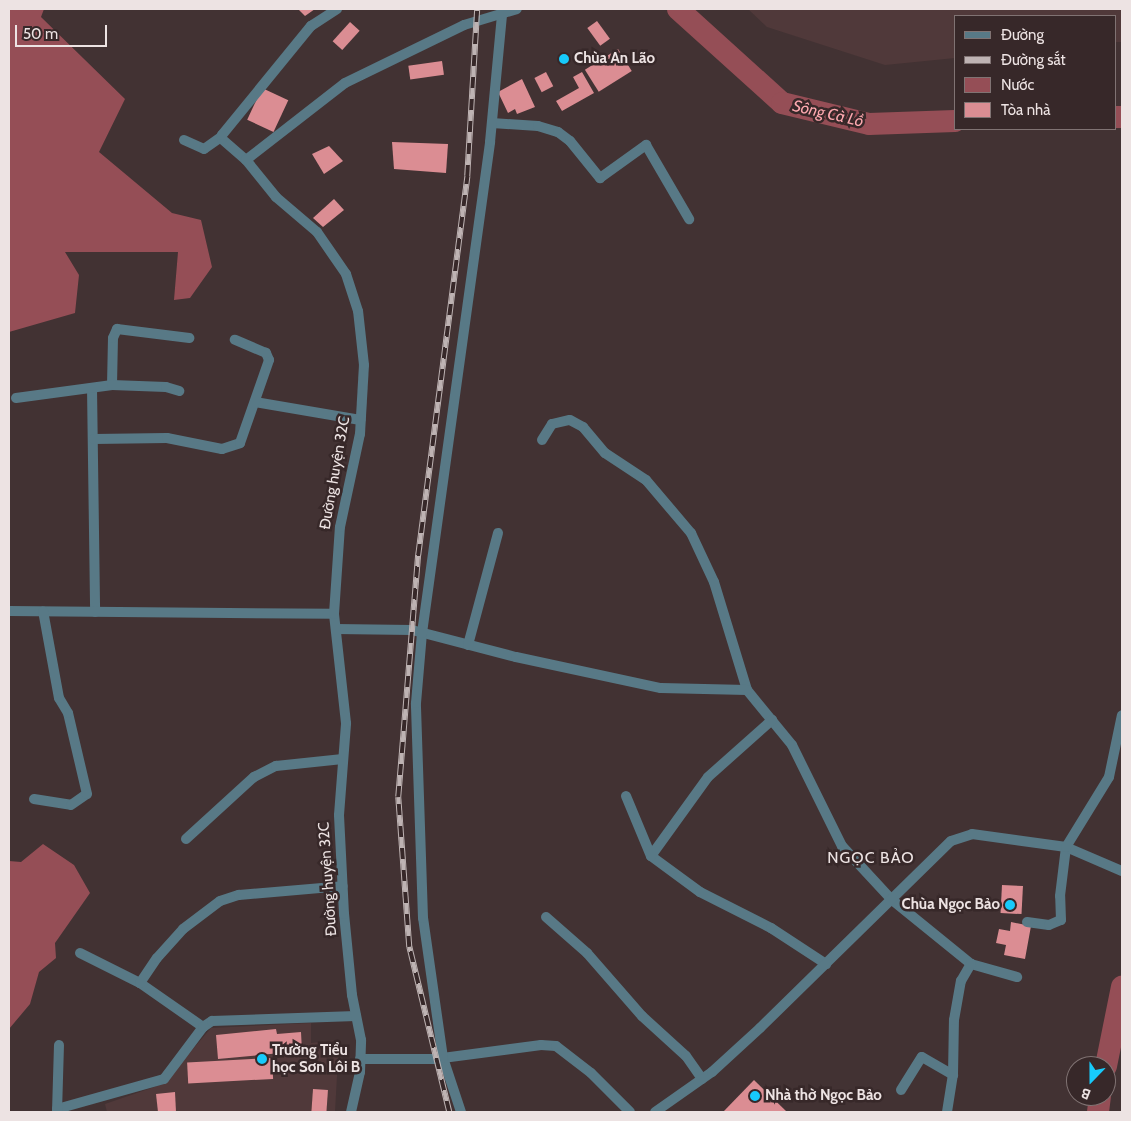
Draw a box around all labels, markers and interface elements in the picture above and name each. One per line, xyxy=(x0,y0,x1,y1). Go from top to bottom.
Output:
scale bar xyxy=(18,15,110,47)
legend xyxy=(954,15,1116,130)
text: 50 m xyxy=(23,25,58,43)
text: Đường xyxy=(1001,26,1044,44)
place label: Chùa An Lão xyxy=(574,50,655,68)
text: Đường sắt xyxy=(1001,51,1066,69)
marker: Chùa An Lão xyxy=(558,53,570,65)
text: Nước xyxy=(1001,76,1034,94)
water label: Sông Cà Lồ xyxy=(791,97,865,131)
text: Tòa nhà xyxy=(1001,101,1050,119)
street label: Đường huyện 32C xyxy=(316,415,354,531)
street label: Đường huyện 32C xyxy=(315,821,341,937)
district label: NGỌC BẢO xyxy=(826,848,916,868)
place label: Chùa Ngọc Bảo xyxy=(902,896,1000,914)
marker: Chùa Ngọc Bảo xyxy=(1004,899,1016,911)
place label: Trường Tiểu học Sơn Lôi B xyxy=(272,1041,360,1076)
marker: Trường Tiểu học Sơn Lôi B xyxy=(256,1053,268,1065)
north arrow xyxy=(1066,1056,1116,1106)
text: B xyxy=(1078,1084,1093,1104)
place label: Nhà thờ Ngọc Bảo xyxy=(765,1087,882,1105)
marker: Nhà thờ Ngọc Bảo xyxy=(749,1090,761,1102)

